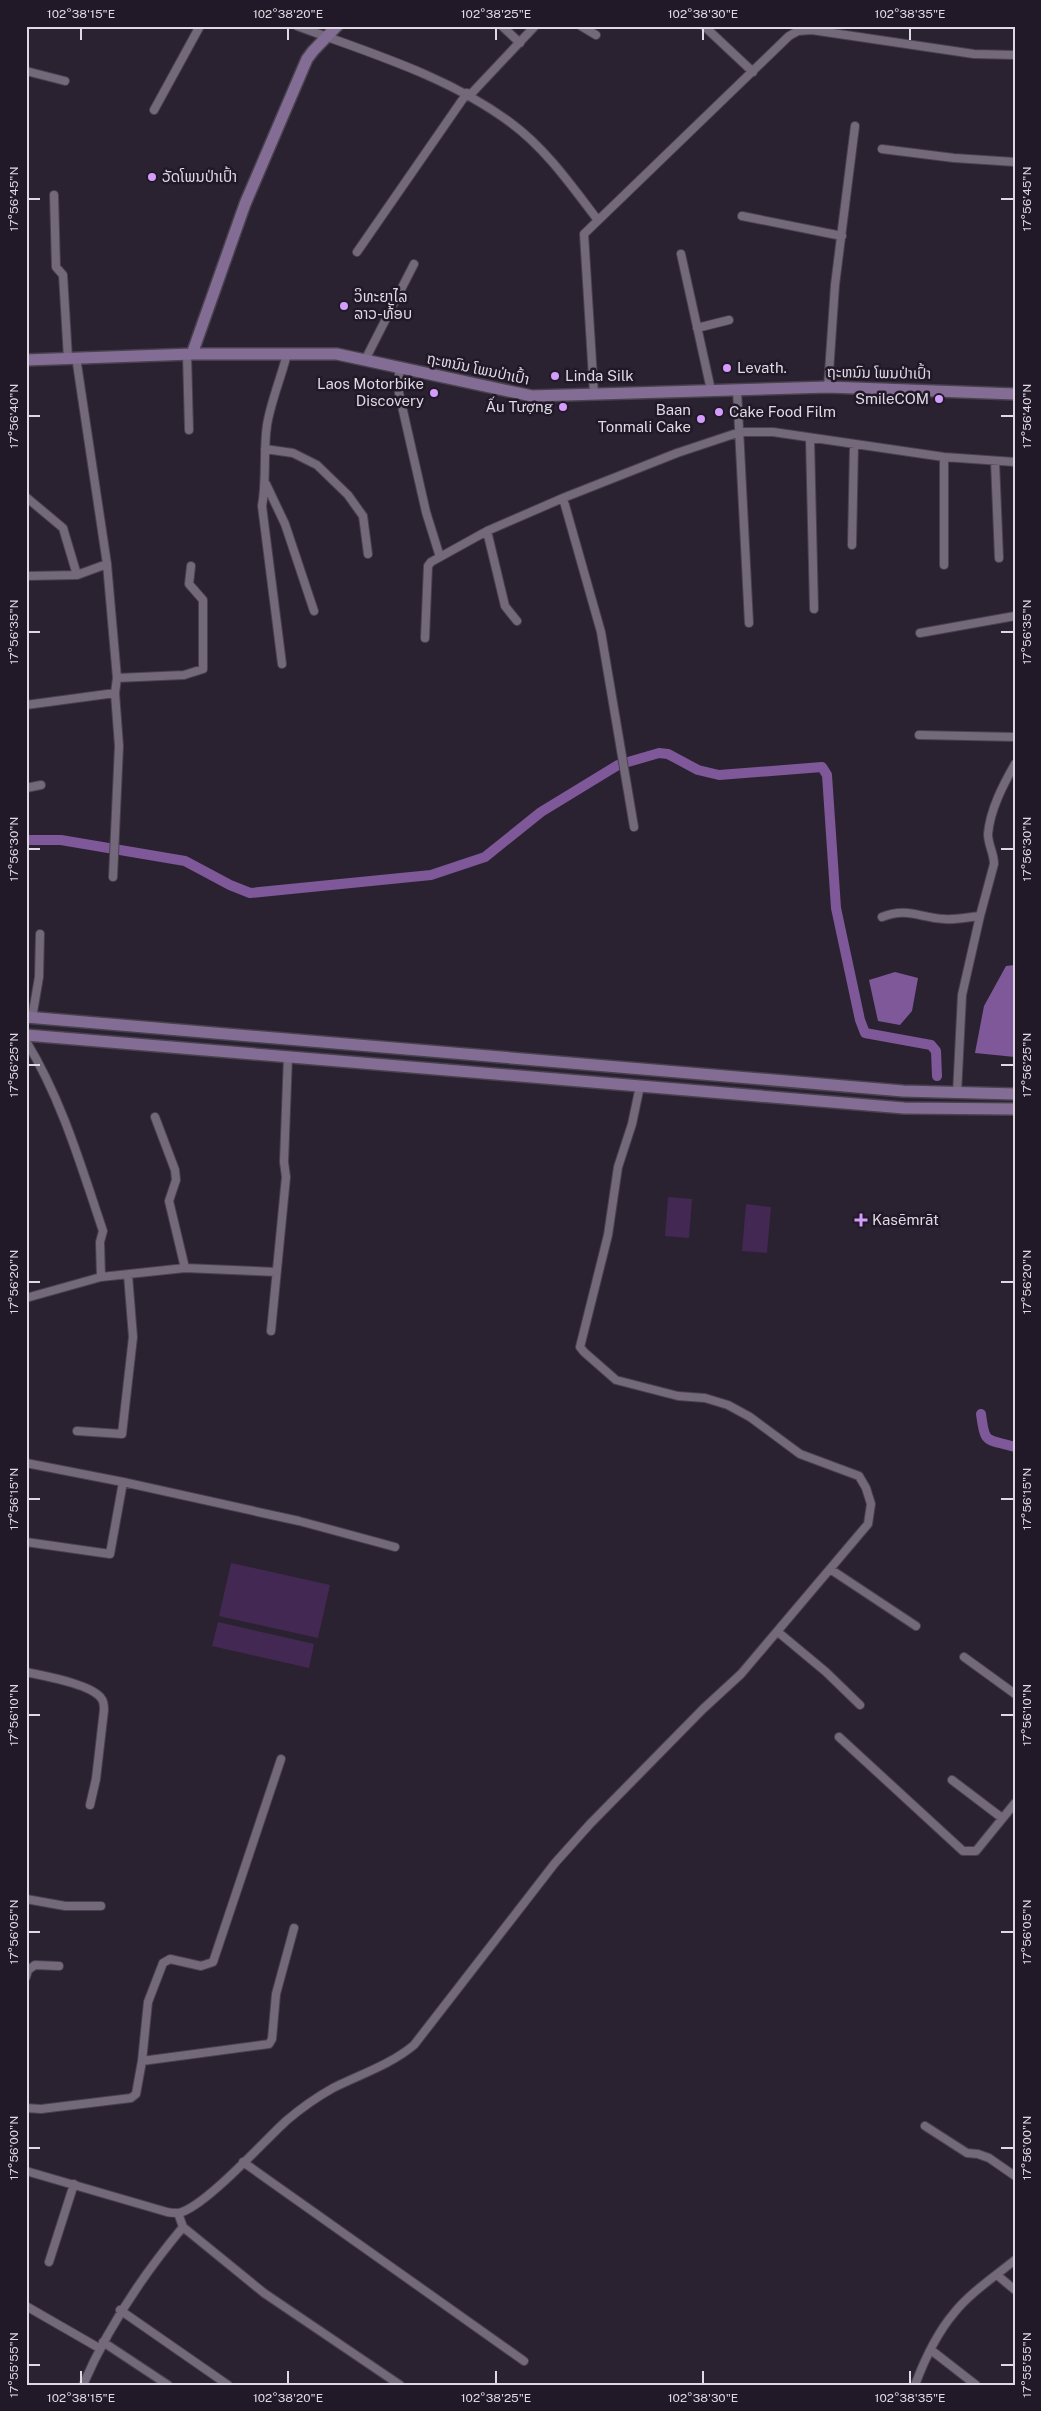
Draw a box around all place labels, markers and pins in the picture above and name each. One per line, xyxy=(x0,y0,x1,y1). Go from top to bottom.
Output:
place label: ວັດໂພນປ່າເປົ້າ xyxy=(162,166,237,185)
marker: ວັດໂພນປ່າເປົ້າ xyxy=(146,171,158,183)
place label: ວິທະຍາໄລ ລາວ-ທ້ັອບ xyxy=(354,288,412,322)
marker: ວິທະຍາໄລ ລາວ-ທ້ັອບ xyxy=(338,300,350,312)
place label: Levath. xyxy=(737,359,787,376)
marker: Levath. xyxy=(721,362,733,374)
place label: Linda Silk xyxy=(565,367,634,384)
marker: Linda Silk xyxy=(549,370,561,382)
place label: Laos Motorbike Discovery xyxy=(317,375,424,409)
marker: Laos Motorbike Discovery xyxy=(428,387,440,399)
place label: SmileCOM xyxy=(855,390,929,407)
marker: SmileCOM xyxy=(933,393,945,405)
place label: Ấu Tượng xyxy=(486,396,553,415)
marker: Ấu Tượng xyxy=(557,401,569,413)
place label: Baan Tonmali Cake xyxy=(598,401,691,435)
place label: Cake Food Film xyxy=(729,403,836,420)
marker: Cake Food Film xyxy=(713,406,725,418)
marker: Baan Tonmali Cake xyxy=(695,413,707,425)
place label: Kasēmrāt xyxy=(872,1211,939,1228)
marker: Kasēmrāt xyxy=(854,1213,868,1227)

